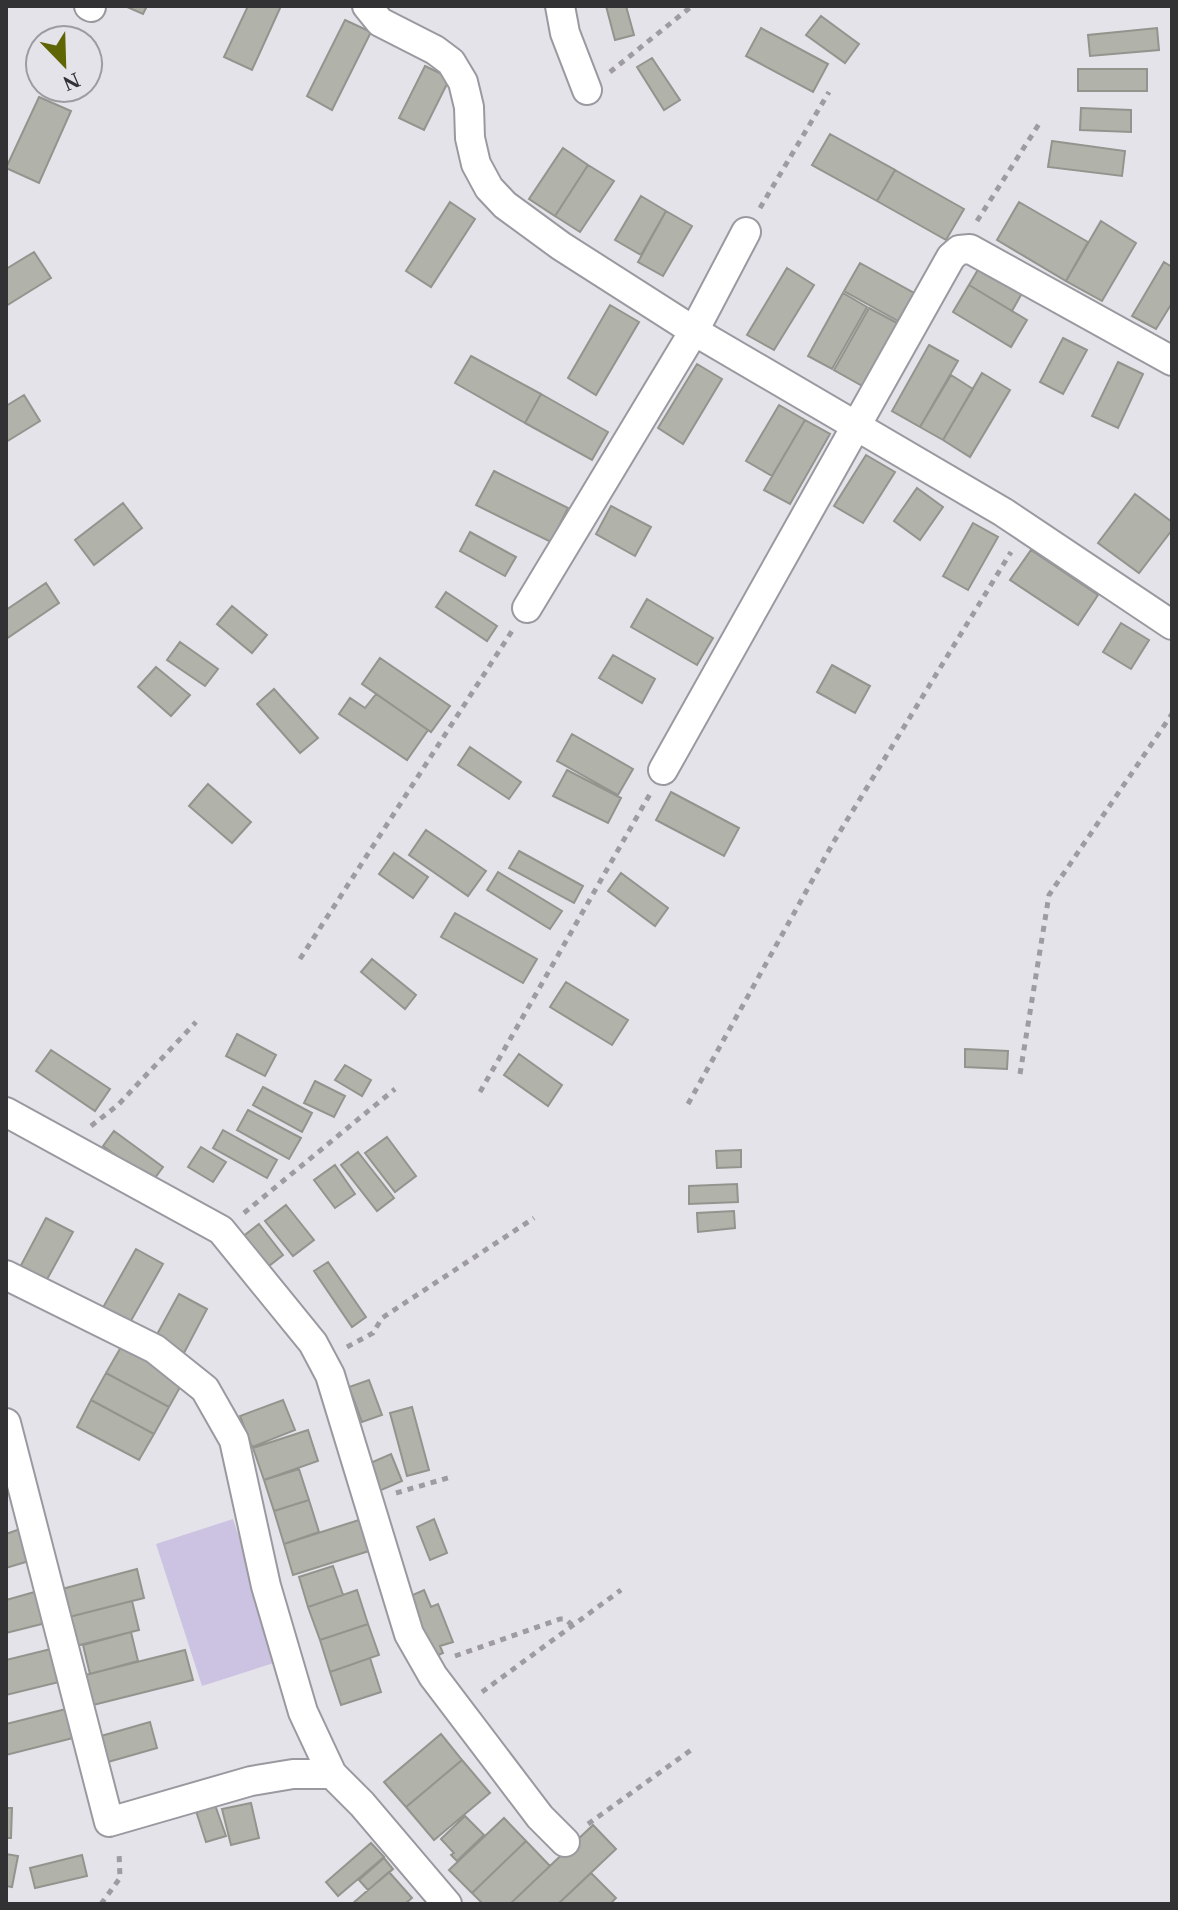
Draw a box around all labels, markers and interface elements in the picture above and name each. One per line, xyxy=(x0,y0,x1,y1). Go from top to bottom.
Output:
north arrow xyxy=(24,24,104,104)
text: N xyxy=(59,67,84,97)

